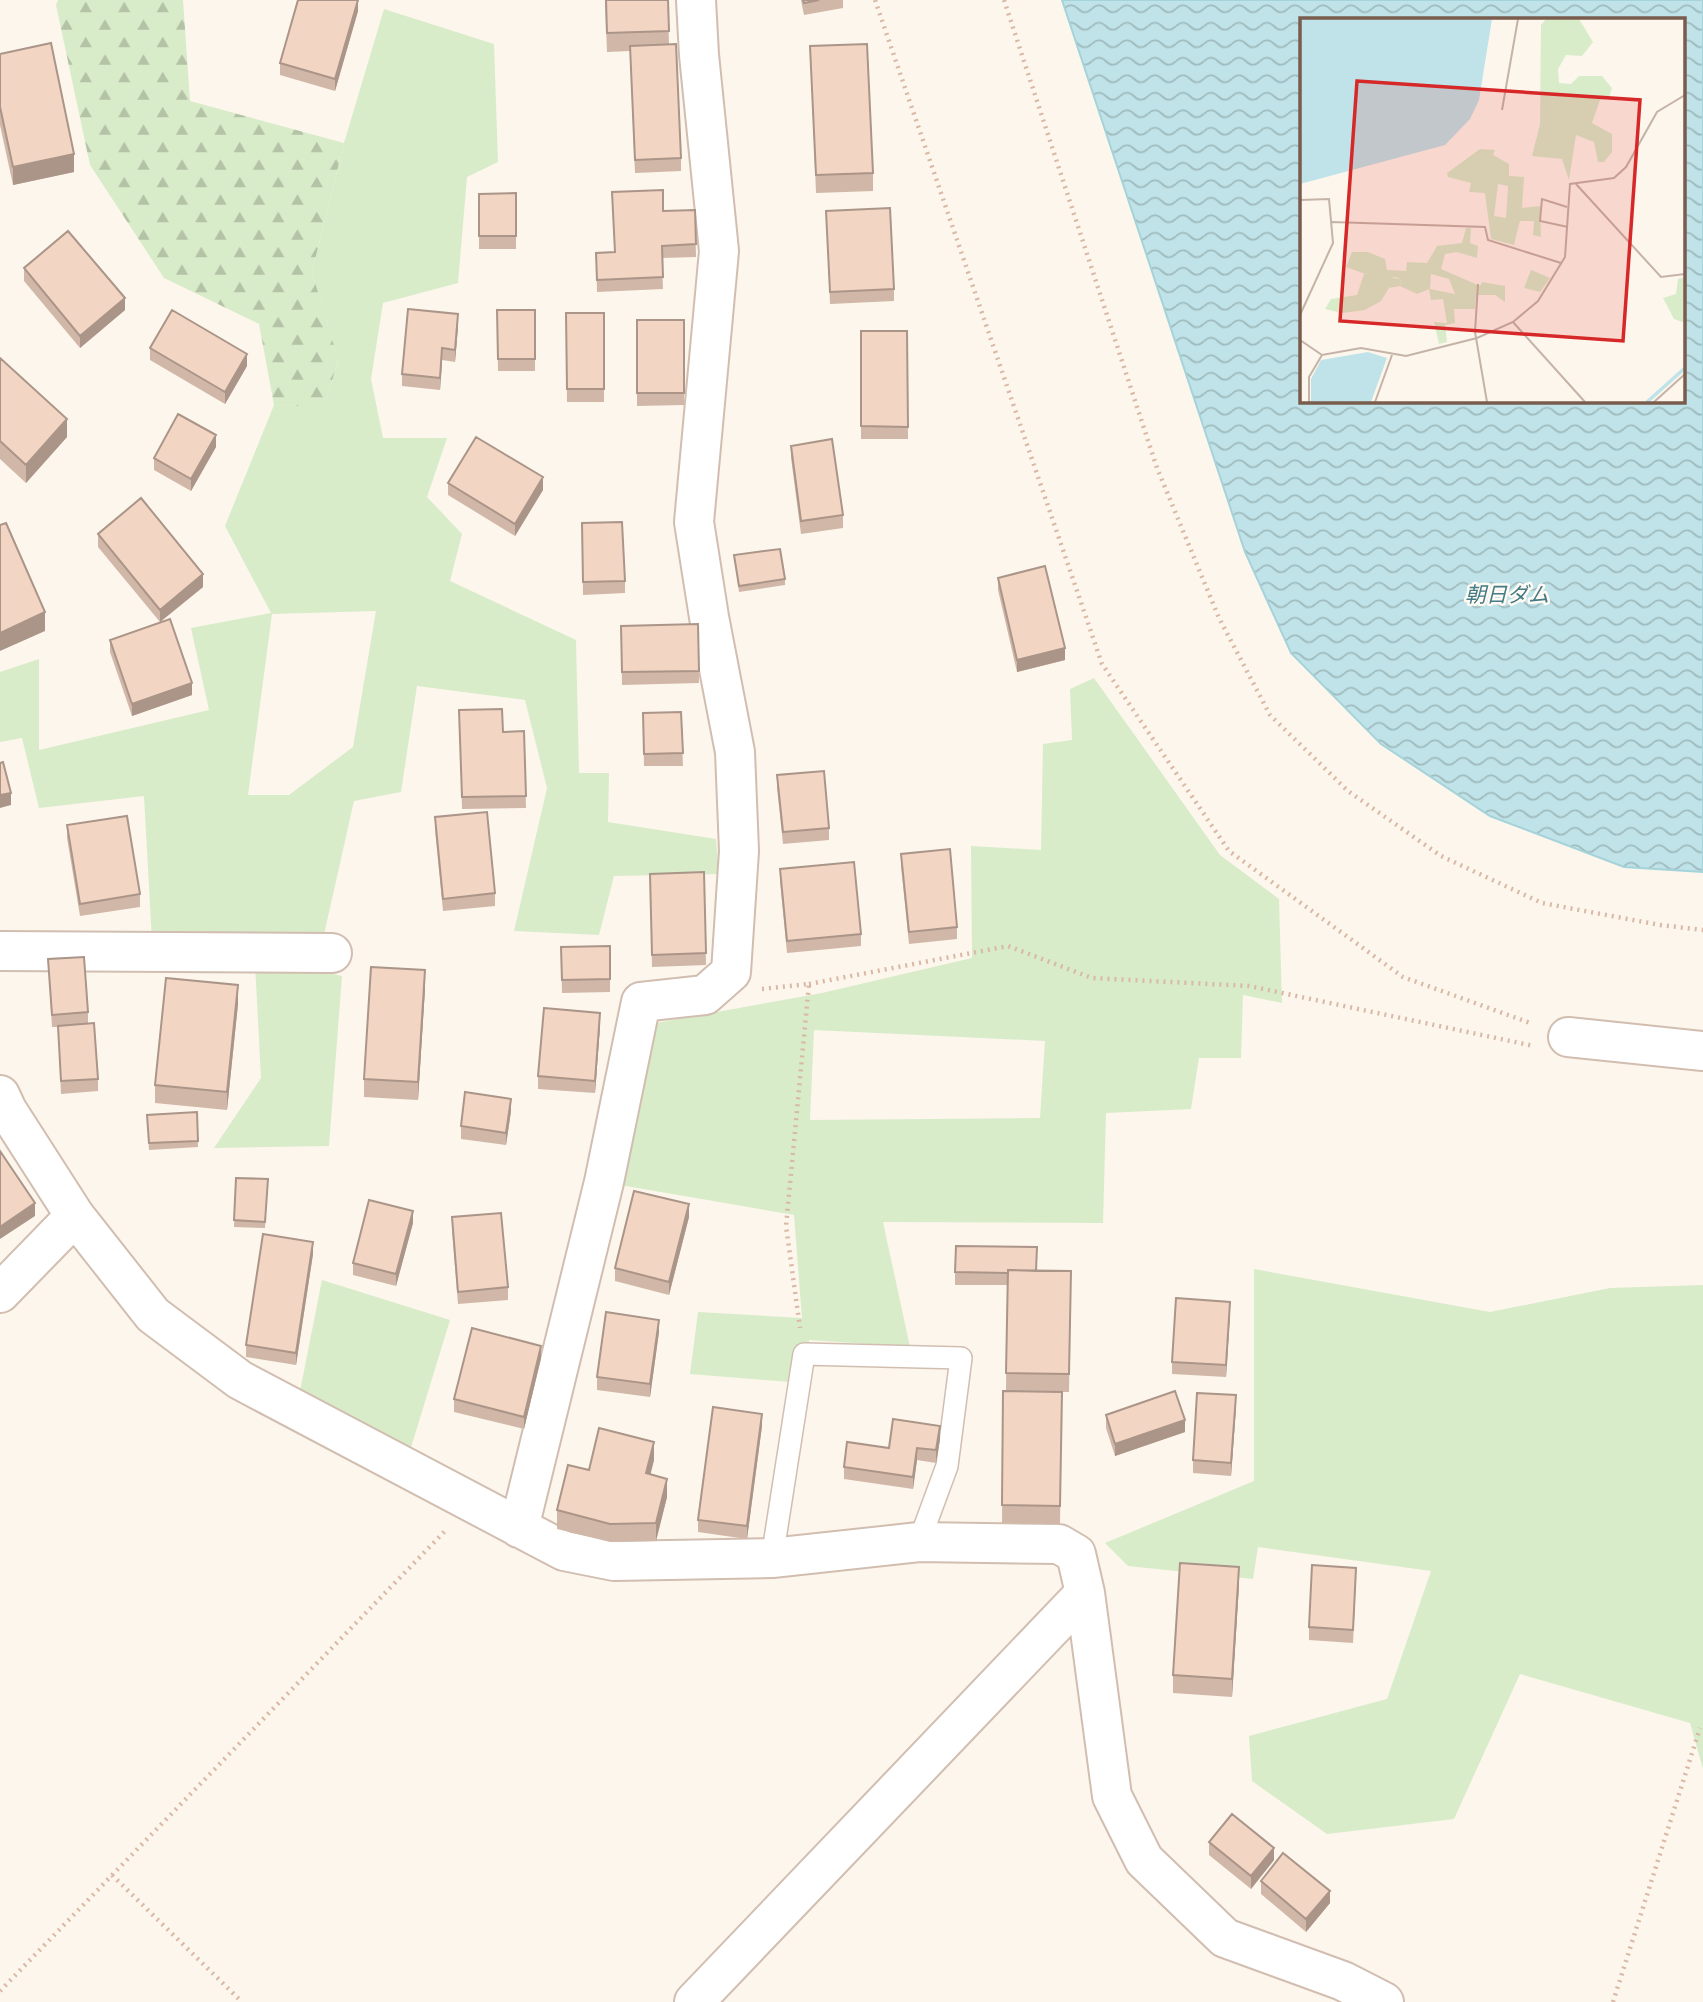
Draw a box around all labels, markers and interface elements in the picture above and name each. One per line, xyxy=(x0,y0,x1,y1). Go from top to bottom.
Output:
inset map xyxy=(1300,18,1686,402)
water label: 朝日ダム xyxy=(1465,580,1549,609)

